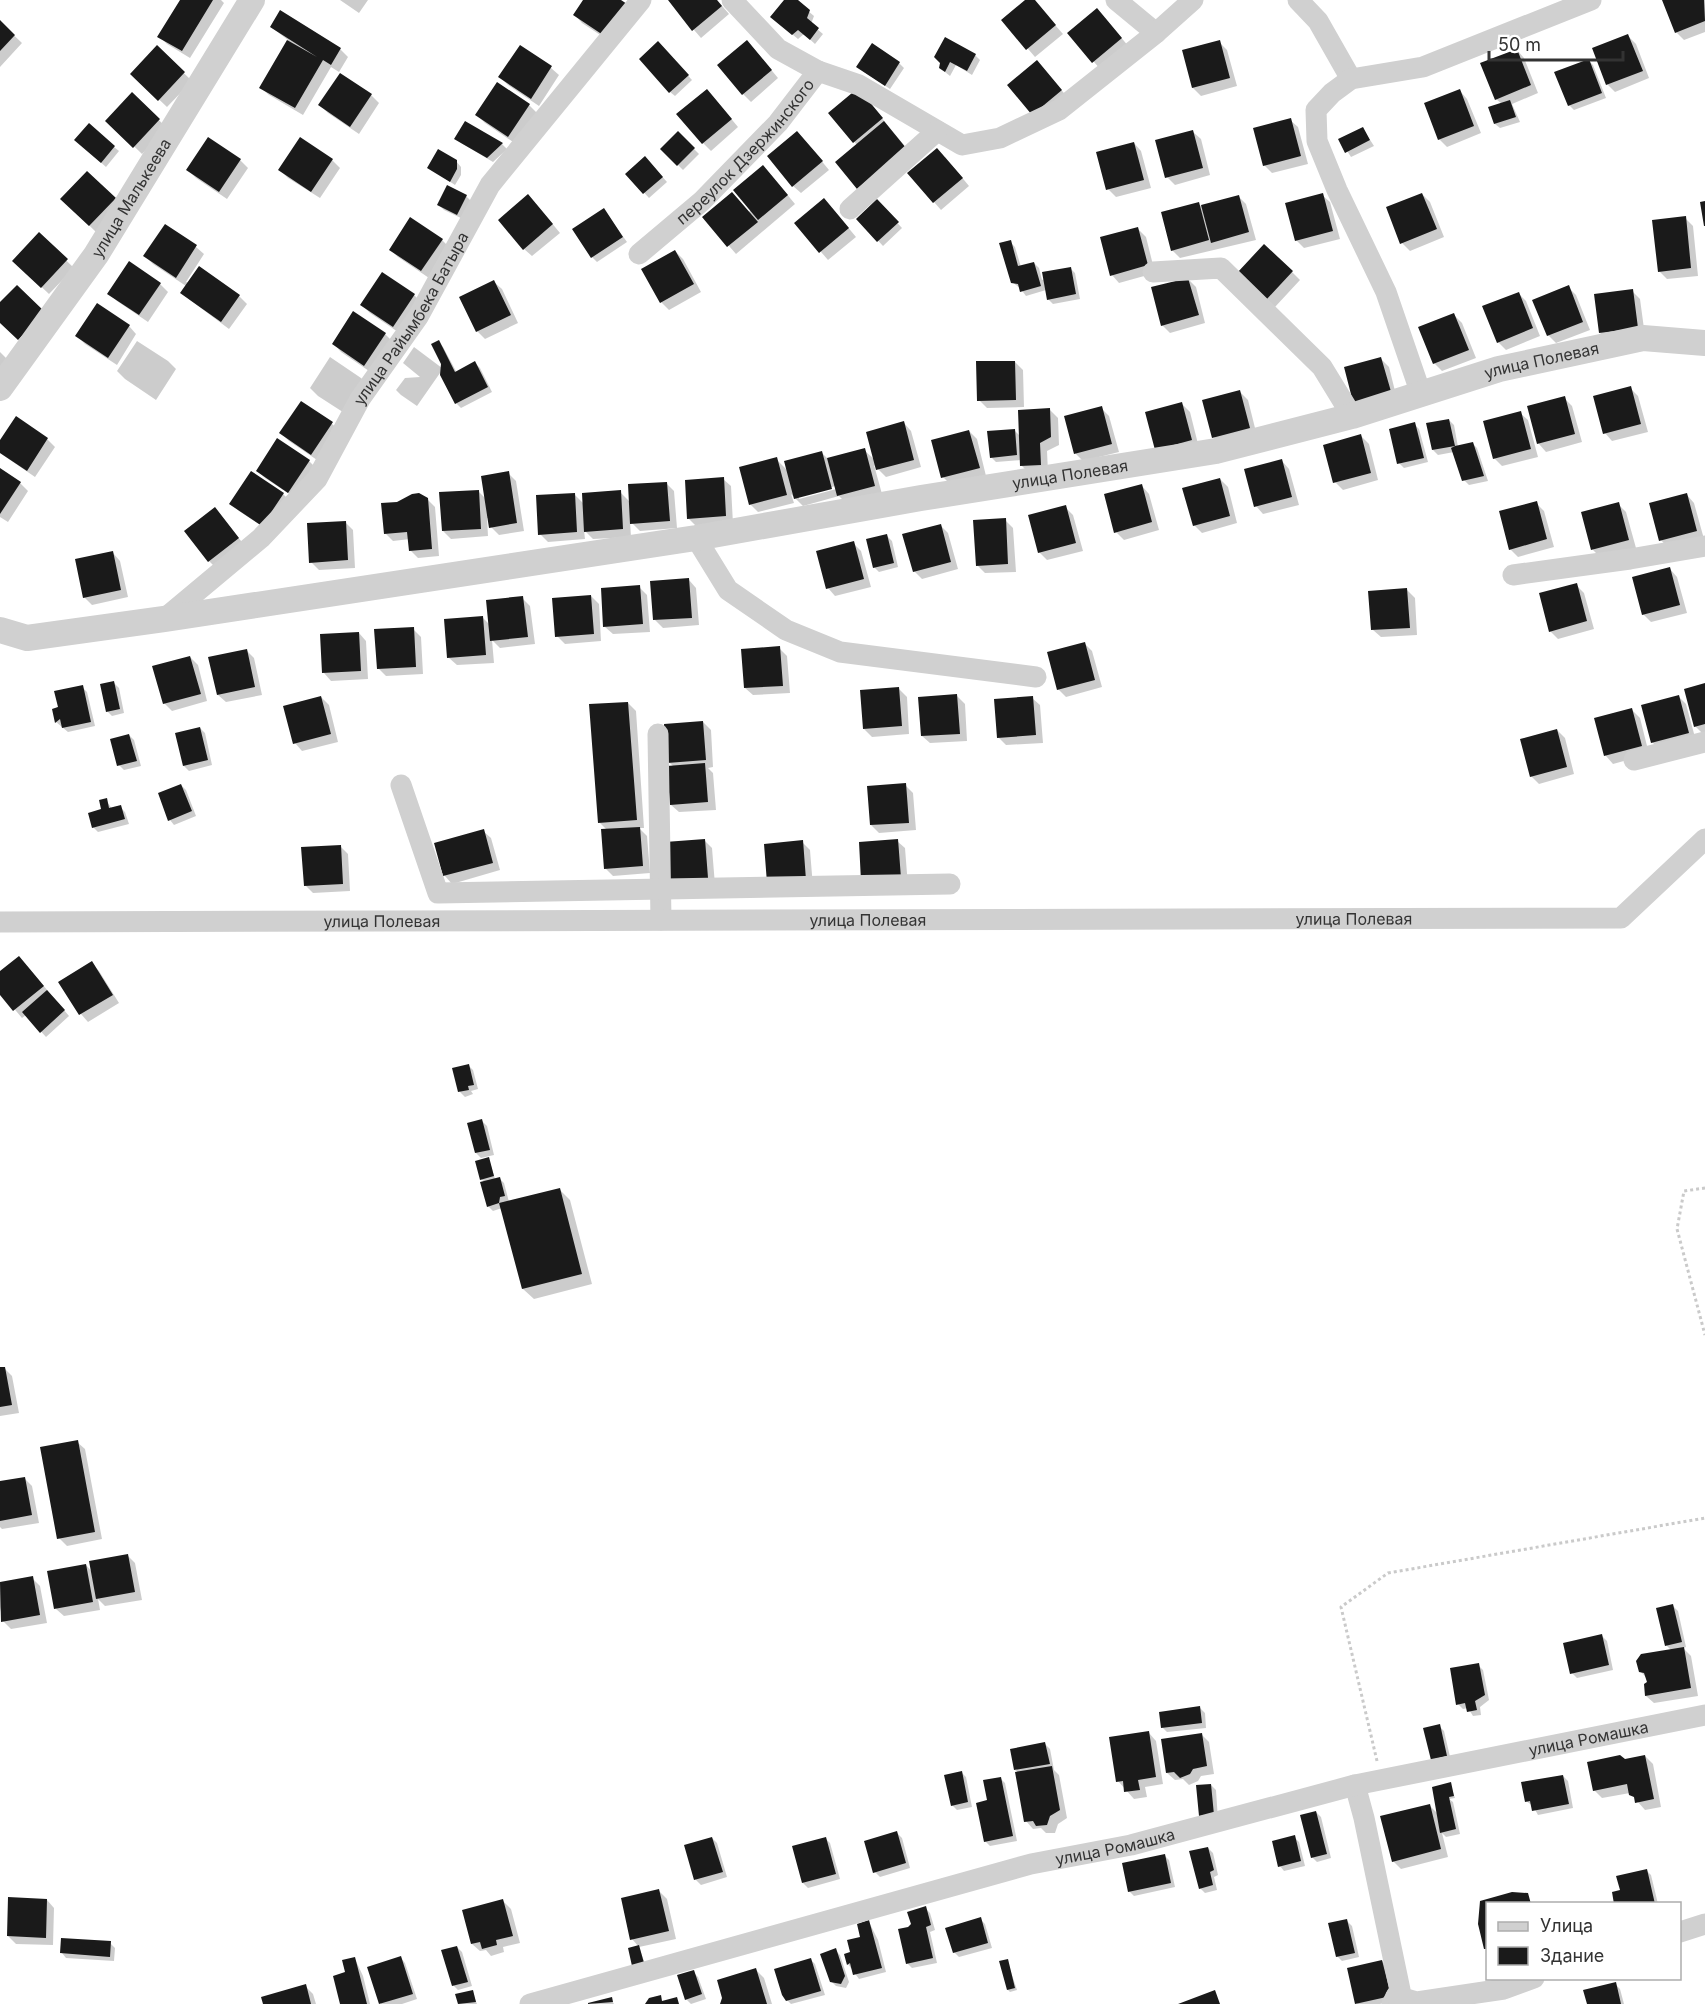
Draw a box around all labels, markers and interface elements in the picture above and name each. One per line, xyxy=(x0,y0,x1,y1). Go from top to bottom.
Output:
scale bar xyxy=(1489,24,1622,62)
text: 50 m xyxy=(1498,34,1541,55)
street label: переулок Дзержинского xyxy=(672,75,818,228)
street label: улица Малькеева xyxy=(87,134,175,261)
street label: улица Райымбека Батыра xyxy=(349,228,473,408)
street label: улица Полевая xyxy=(1482,338,1601,383)
street label: улица Полевая xyxy=(1011,455,1129,493)
street label: улица Полевая xyxy=(1296,909,1412,929)
street label: улица Полевая xyxy=(810,910,926,930)
street label: улица Полевая xyxy=(324,911,440,931)
street label: улица Ромашка xyxy=(1527,1717,1650,1760)
street label: улица Ромашка xyxy=(1054,1824,1177,1869)
legend xyxy=(1486,1902,1681,1980)
text: Улица xyxy=(1540,1915,1593,1936)
text: Здание xyxy=(1540,1945,1604,1966)

